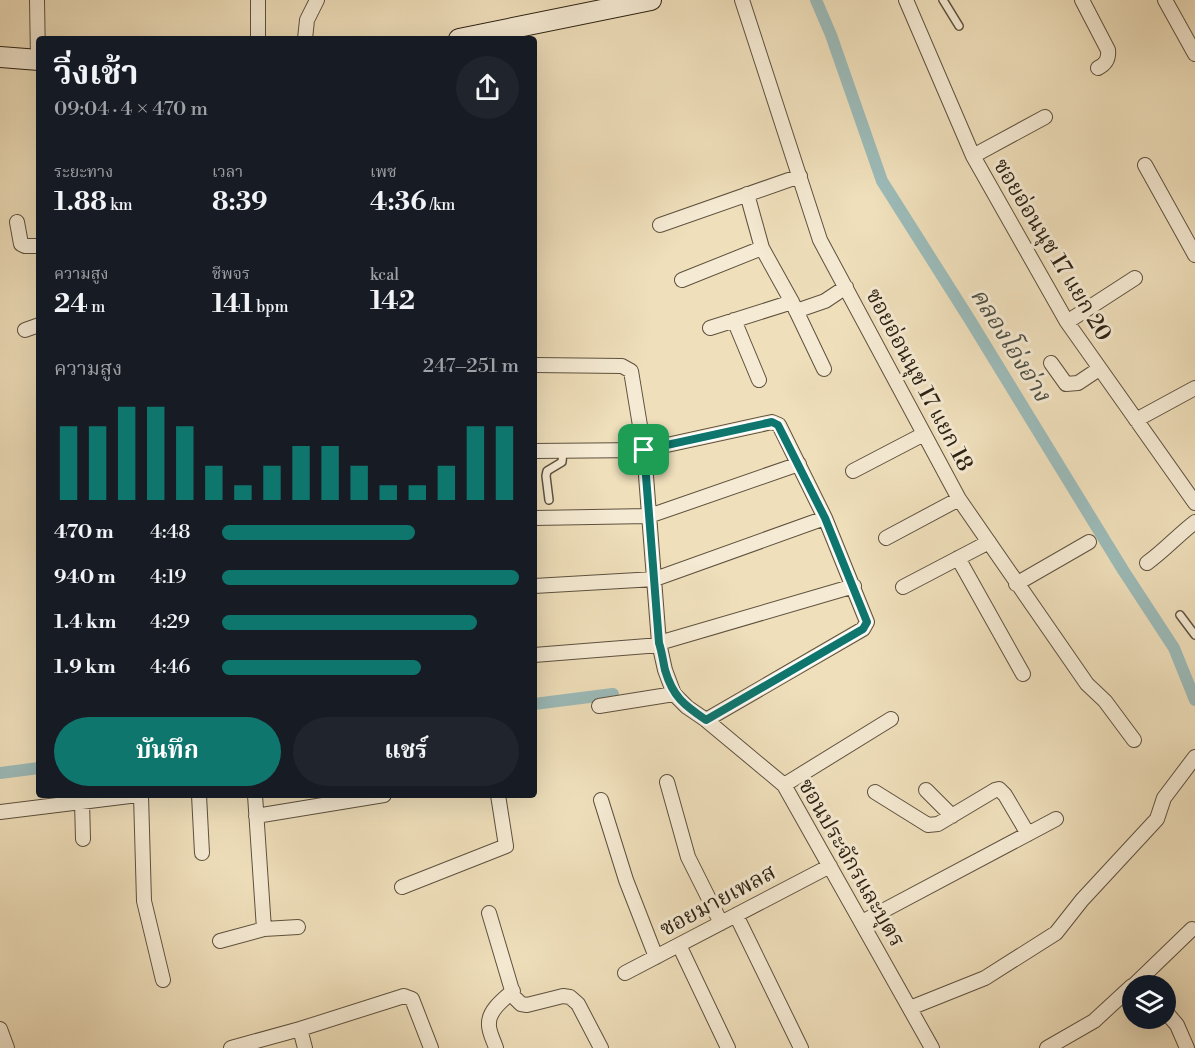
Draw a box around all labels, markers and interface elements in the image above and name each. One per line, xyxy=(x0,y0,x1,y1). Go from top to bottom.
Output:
text: วิ่งเช้า xyxy=(54,54,139,95)
button: share xyxy=(456,56,519,119)
text: 09:04 · 4 × 470 m xyxy=(54,97,208,122)
street label: ซอยอ่อนนุช 17 แยก 20 xyxy=(987,154,1117,346)
text: ระยะทาง xyxy=(54,162,113,182)
text: เวลา xyxy=(212,162,243,182)
text: เพซ xyxy=(370,162,397,182)
text: 1.88 xyxy=(54,186,107,218)
text: 8:39 xyxy=(212,186,268,218)
text: 4:36 xyxy=(370,186,427,218)
text: km xyxy=(107,195,133,215)
text: /km xyxy=(427,195,455,215)
text: ความสูง xyxy=(54,264,109,284)
text: ชีพจร xyxy=(212,264,250,284)
text: kcal xyxy=(370,265,399,285)
water label: คลองโอ่งอ่าง xyxy=(963,281,1060,408)
street label: ซอยอ่อนนุช 17 แยก 18 xyxy=(859,284,979,476)
text: 142 xyxy=(370,285,415,317)
text: 24 xyxy=(54,288,88,320)
text: 141 xyxy=(212,288,253,320)
text: m xyxy=(88,297,105,317)
text: bpm xyxy=(253,297,289,317)
text: 247–251 m xyxy=(423,354,519,379)
text: ความสูง xyxy=(54,357,122,382)
pin xyxy=(618,424,669,475)
icon: arrive xyxy=(627,433,660,466)
text: 470 m xyxy=(54,520,114,545)
text: 4:48 xyxy=(150,520,191,545)
text: 940 m xyxy=(54,565,116,590)
text: 4:19 xyxy=(150,565,186,590)
text: 1.4 km xyxy=(54,610,116,635)
text: 4:29 xyxy=(150,610,190,635)
text: 1.9 km xyxy=(54,655,116,680)
text: 4:46 xyxy=(150,655,190,680)
button: บันทึก xyxy=(54,717,281,786)
button: แชร์ xyxy=(293,717,519,786)
street label: ซอนประจักรและบุตร xyxy=(792,774,910,952)
street label: ซอยมายเพลส xyxy=(655,859,781,943)
map controls xyxy=(1122,975,1176,1029)
button: layers xyxy=(1122,975,1176,1029)

